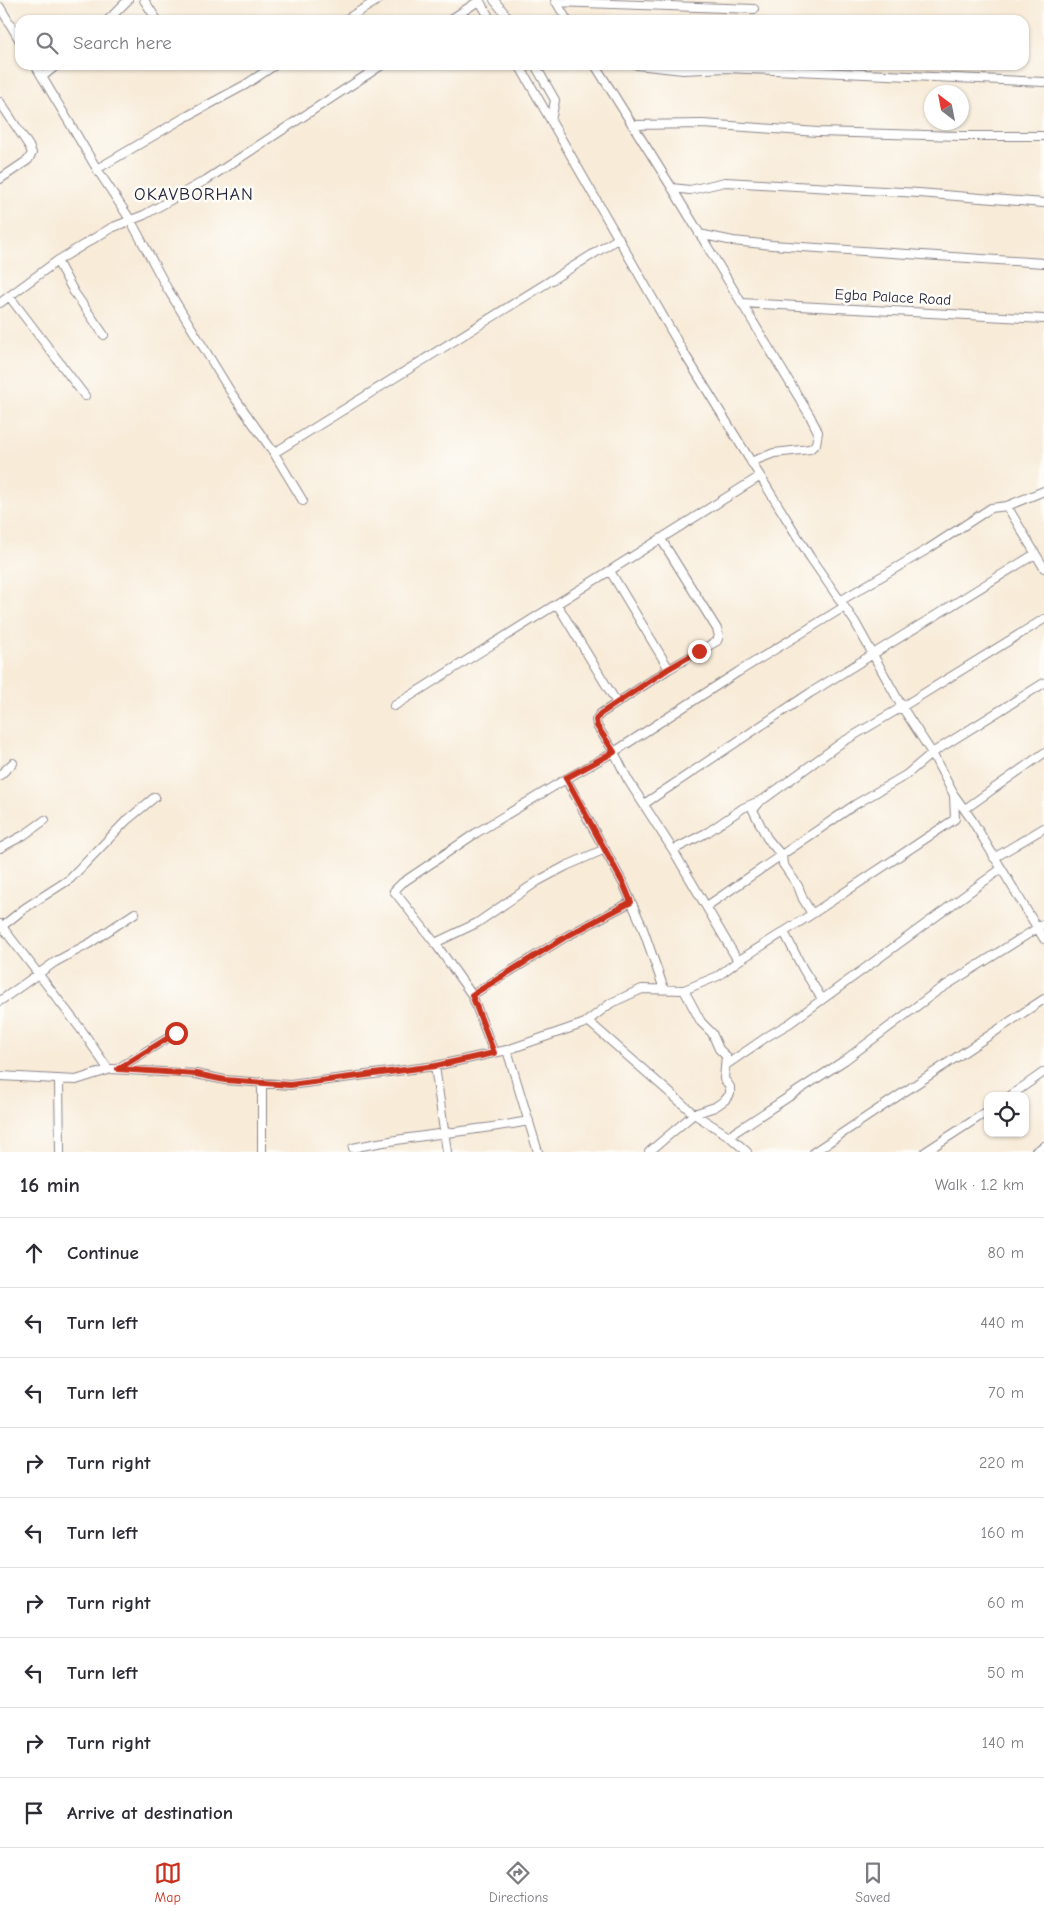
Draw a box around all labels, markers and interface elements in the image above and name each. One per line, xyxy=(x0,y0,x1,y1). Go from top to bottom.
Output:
search box xyxy=(15,15,1029,70)
icon: search xyxy=(33,29,61,57)
text: Search here xyxy=(73,32,172,54)
north arrow xyxy=(924,85,969,130)
district label: OKAVBORHAN xyxy=(134,184,254,205)
street label: Egba Palace Road xyxy=(834,285,952,309)
route end xyxy=(688,640,711,663)
route start xyxy=(165,1022,188,1045)
map controls xyxy=(984,1092,1029,1137)
button: locate xyxy=(984,1092,1029,1137)
text: 16 min xyxy=(20,1173,80,1197)
text: Walk · 1.2 km xyxy=(935,1176,1024,1194)
icon: ahead xyxy=(20,1239,48,1267)
text: Continue xyxy=(67,1242,139,1264)
text: 80 m xyxy=(987,1244,1024,1262)
icon: left xyxy=(20,1309,48,1337)
text: Turn left xyxy=(67,1312,138,1334)
text: 440 m xyxy=(980,1314,1024,1332)
icon: left xyxy=(20,1379,48,1407)
text: Turn left xyxy=(67,1382,138,1404)
text: 70 m xyxy=(988,1384,1024,1402)
icon: right xyxy=(20,1449,48,1477)
text: Turn right xyxy=(67,1452,151,1474)
text: 220 m xyxy=(979,1454,1024,1472)
icon: left xyxy=(20,1519,48,1547)
text: Turn left xyxy=(67,1522,138,1544)
text: 160 m xyxy=(981,1524,1024,1542)
icon: right xyxy=(20,1589,48,1617)
text: Turn right xyxy=(67,1592,151,1614)
text: 60 m xyxy=(987,1594,1024,1612)
icon: left xyxy=(20,1659,48,1687)
text: Turn left xyxy=(67,1662,138,1684)
text: 50 m xyxy=(987,1664,1024,1682)
icon: right xyxy=(20,1729,48,1757)
text: Turn right xyxy=(67,1732,151,1754)
text: 140 m xyxy=(982,1734,1024,1752)
icon: arrive xyxy=(20,1799,48,1827)
text: Arrive at destination xyxy=(67,1802,233,1824)
tab: Map xyxy=(154,1859,182,1906)
tab: Directions xyxy=(489,1859,548,1906)
tab: Saved xyxy=(855,1859,890,1906)

